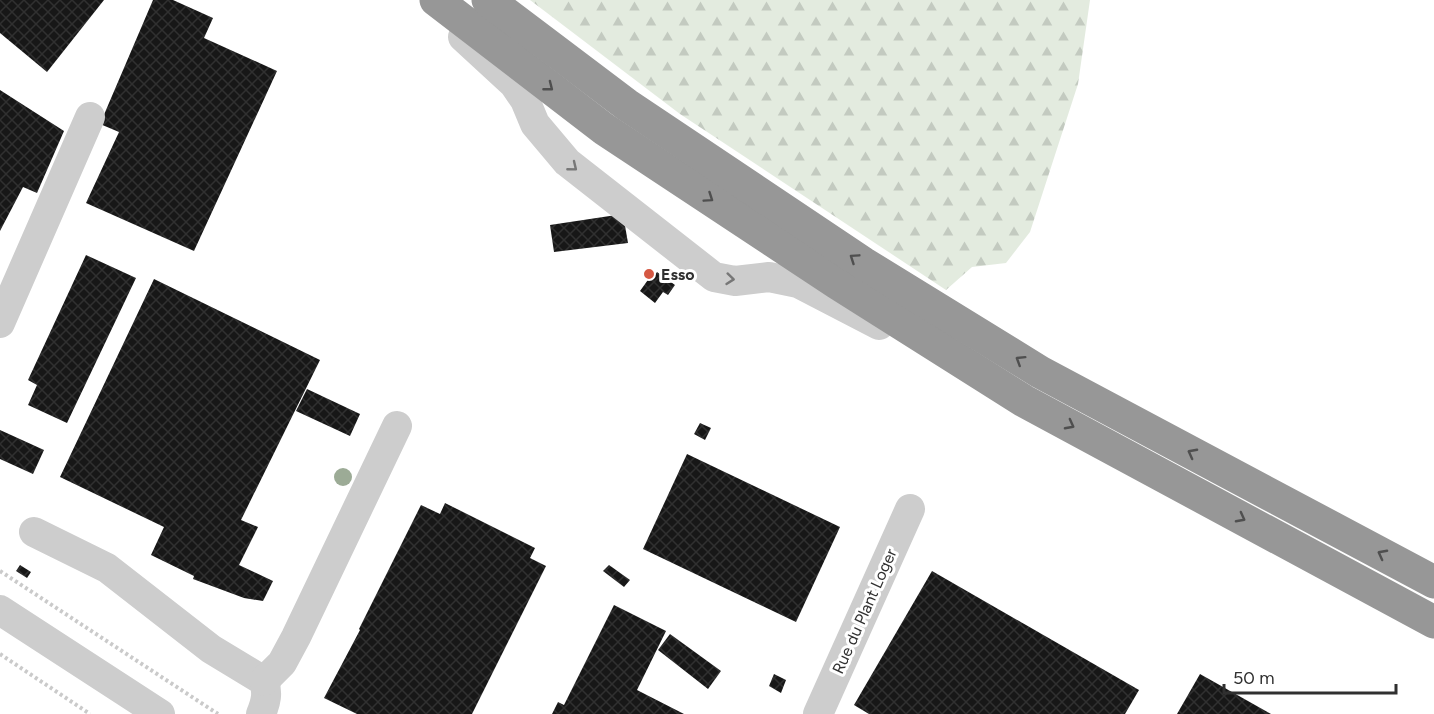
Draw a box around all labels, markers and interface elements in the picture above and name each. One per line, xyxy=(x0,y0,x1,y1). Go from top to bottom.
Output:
one-way arrow xyxy=(543,79,554,90)
one-way arrow xyxy=(566,160,577,171)
one-way arrow xyxy=(703,191,713,203)
one-way arrow xyxy=(850,254,861,265)
place label: Esso xyxy=(661,265,695,284)
marker: Esso xyxy=(642,267,656,281)
one-way arrow xyxy=(725,273,735,285)
one-way arrow xyxy=(1016,356,1026,368)
one-way arrow xyxy=(1063,418,1074,429)
one-way arrow xyxy=(1187,449,1198,460)
one-way arrow xyxy=(1235,511,1245,522)
street label: Rue du Plant Loger xyxy=(828,545,901,677)
one-way arrow xyxy=(1378,550,1389,561)
scale bar xyxy=(1224,657,1396,695)
text: 50 m xyxy=(1233,667,1275,689)

